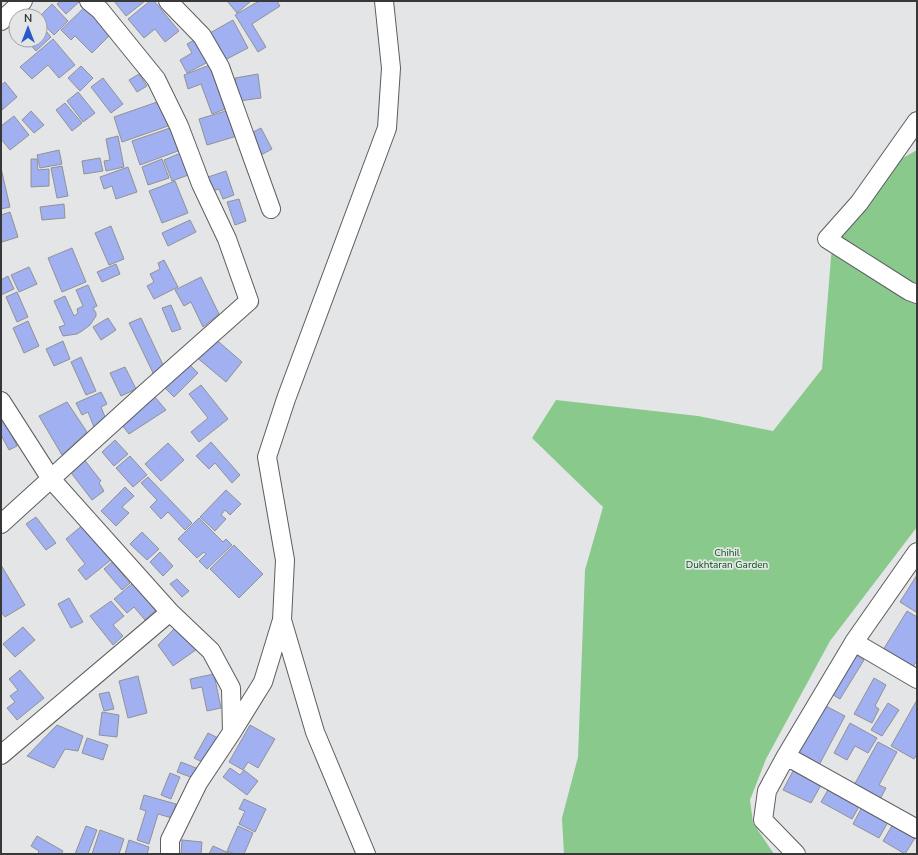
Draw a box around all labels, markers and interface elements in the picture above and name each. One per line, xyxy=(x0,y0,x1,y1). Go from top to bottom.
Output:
north arrow xyxy=(8,8,48,48)
text: N xyxy=(24,11,32,26)
park label: Chihil Dukhtaran Garden xyxy=(686,546,768,572)

